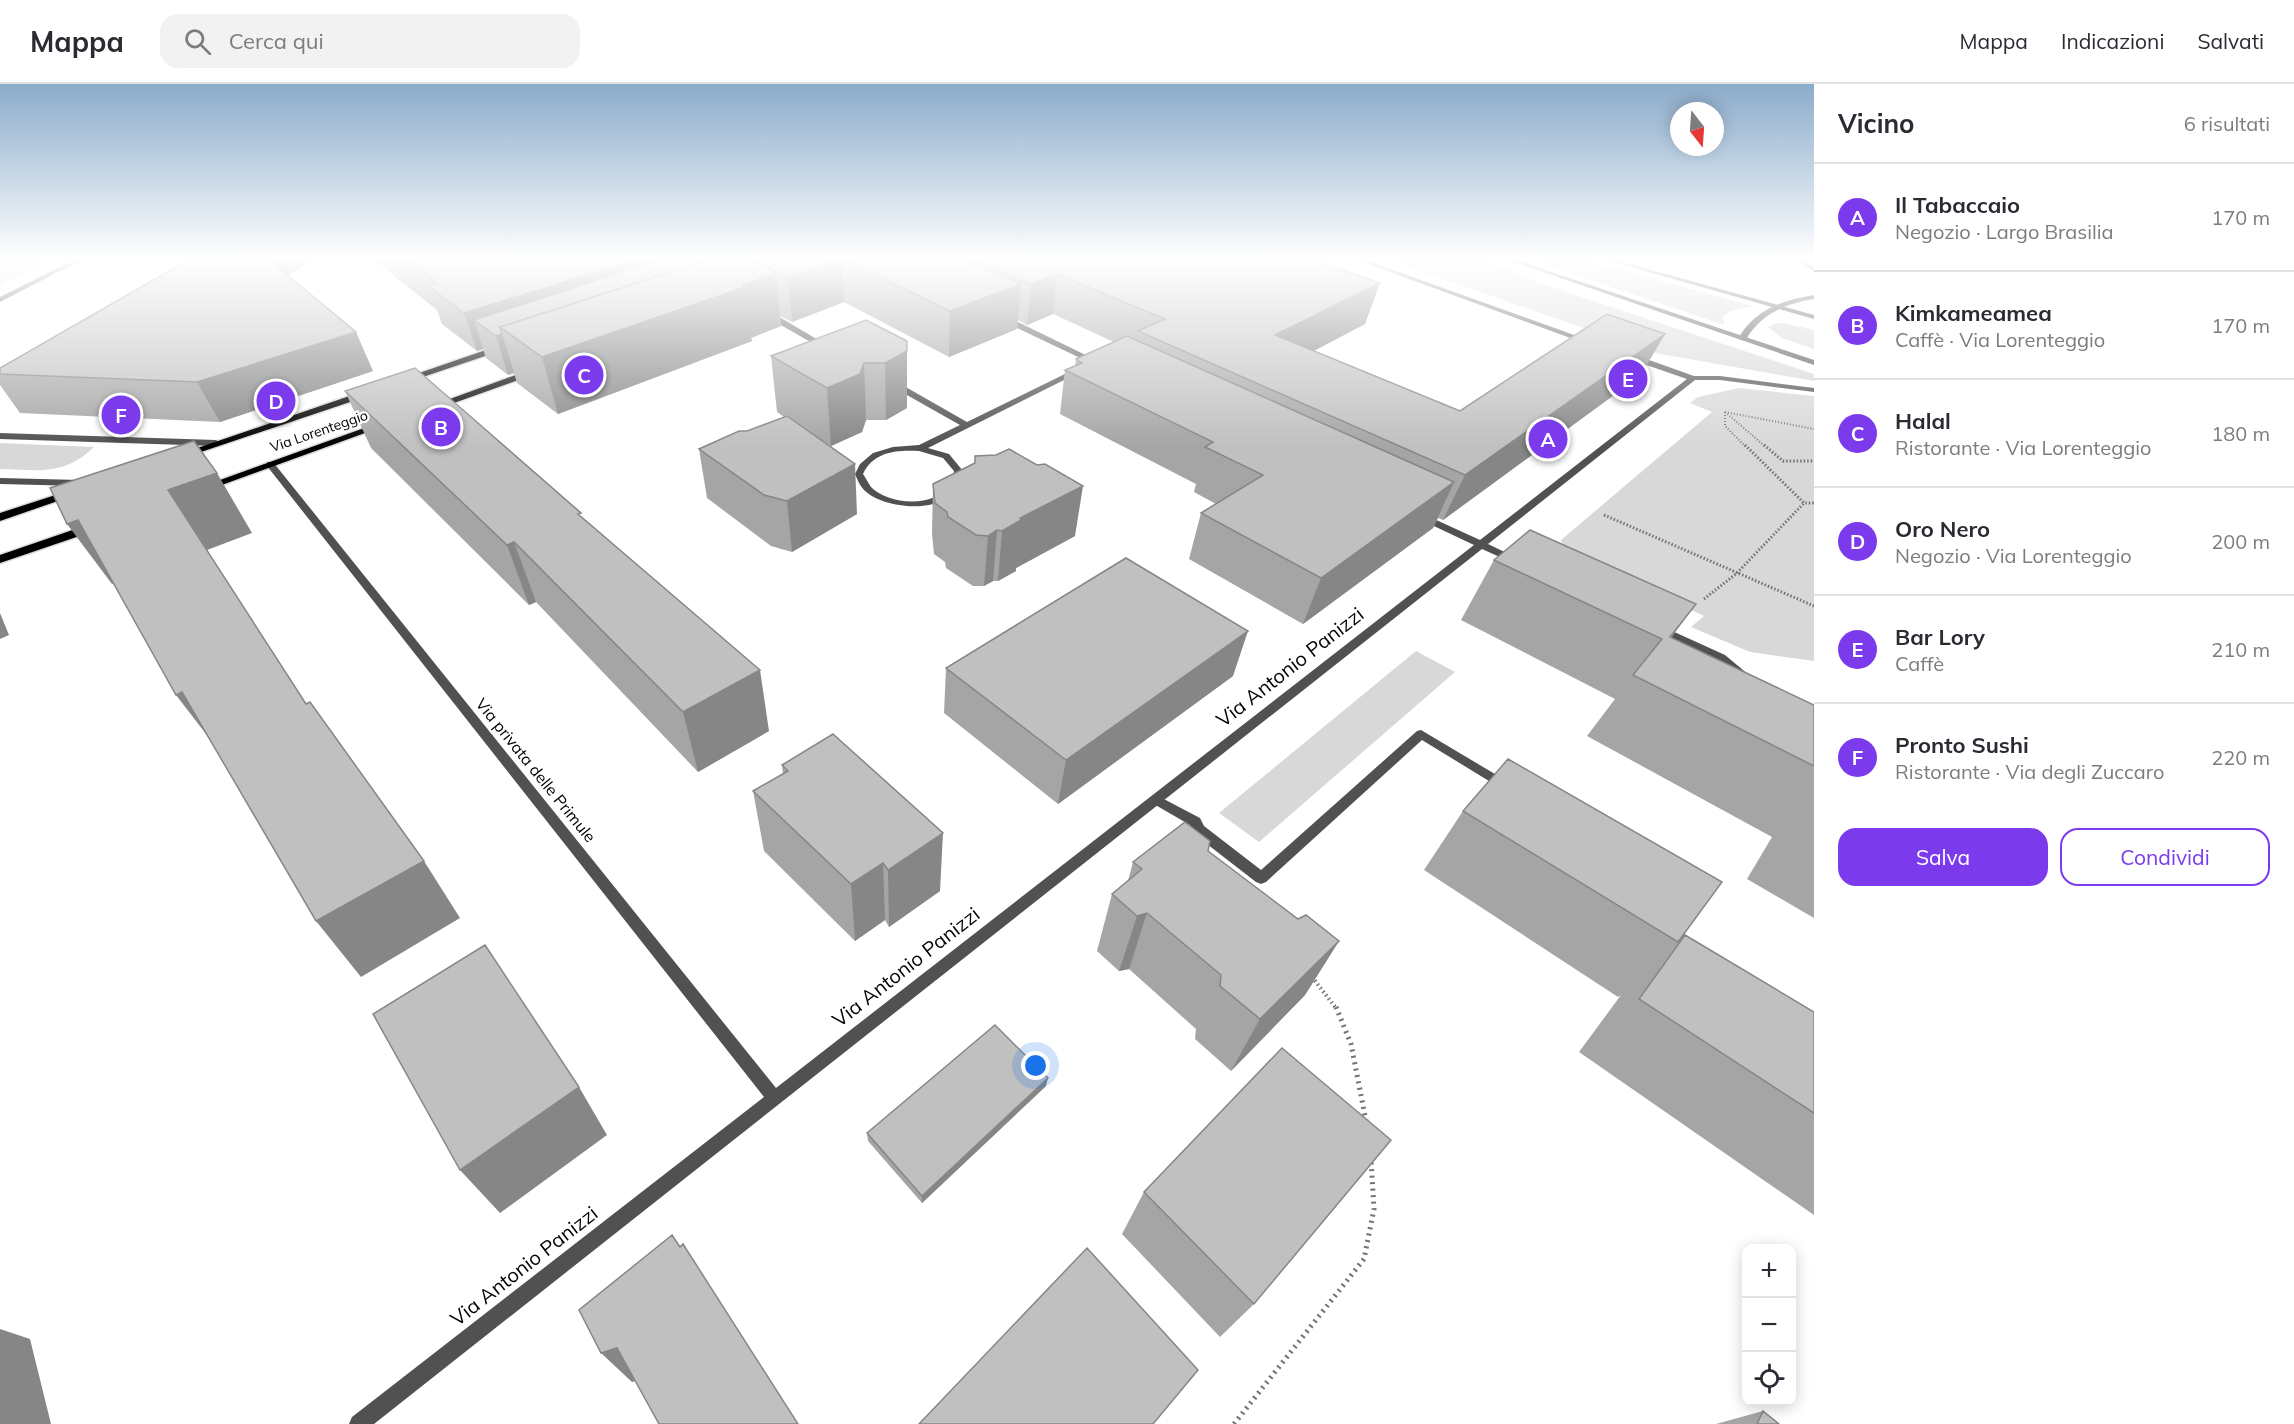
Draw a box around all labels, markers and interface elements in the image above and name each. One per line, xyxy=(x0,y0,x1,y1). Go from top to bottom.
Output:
search box xyxy=(160,14,580,68)
text: Mappa xyxy=(30,24,124,59)
icon: search xyxy=(181,25,214,58)
text: Cerca qui xyxy=(229,27,324,55)
text: Mappa xyxy=(1960,28,2028,54)
text: Indicazioni xyxy=(2061,28,2164,54)
text: Salvati xyxy=(2197,28,2264,54)
north arrow xyxy=(1670,102,1724,156)
text: Vicino xyxy=(1838,107,1915,140)
text: 6 risultati xyxy=(2184,111,2270,136)
text: Il Tabaccaio xyxy=(1895,191,2020,219)
text: A xyxy=(1850,205,1865,230)
text: 170 m xyxy=(2211,205,2270,230)
text: Negozio · Largo Brasilia xyxy=(1895,219,2113,244)
text: Kimkameamea xyxy=(1895,299,2052,327)
text: B xyxy=(1851,313,1864,338)
text: 170 m xyxy=(2211,313,2270,338)
text: Caffè · Via Lorenteggio xyxy=(1895,327,2105,352)
pin: C xyxy=(564,352,604,398)
pin: E xyxy=(1608,356,1648,402)
pin: D xyxy=(256,378,296,424)
pin: F xyxy=(102,392,140,438)
pin: B xyxy=(422,404,460,450)
street label: Via Lorenteggio xyxy=(268,406,370,456)
text: Halal xyxy=(1895,407,1951,435)
pin: A xyxy=(1528,416,1568,462)
text: C xyxy=(1851,421,1864,446)
text: 180 m xyxy=(2211,421,2270,446)
text: Ristorante · Via Lorenteggio xyxy=(1895,435,2151,460)
text: Oro Nero xyxy=(1895,515,1990,543)
text: D xyxy=(1850,529,1865,554)
text: 200 m xyxy=(2211,529,2270,554)
text: Negozio · Via Lorenteggio xyxy=(1895,543,2132,568)
street label: Via Antonio Panizzi xyxy=(1211,601,1368,732)
text: Bar Lory xyxy=(1895,623,1985,651)
text: E xyxy=(1852,637,1863,662)
text: 210 m xyxy=(2211,637,2270,662)
text: Caffè xyxy=(1895,651,1944,676)
street label: Via privata delle Primule xyxy=(472,694,600,846)
text: Pronto Sushi xyxy=(1895,731,2029,759)
text: F xyxy=(1852,745,1863,770)
text: 220 m xyxy=(2211,745,2270,770)
text: Ristorante · Via degli Zuccaro xyxy=(1895,759,2164,784)
button: Salva xyxy=(1838,828,2048,886)
button: Condividi xyxy=(2060,828,2270,886)
street label: Via Antonio Panizzi xyxy=(827,901,984,1032)
your location xyxy=(1021,1051,1050,1080)
street label: Via Antonio Panizzi xyxy=(445,1200,602,1331)
map controls xyxy=(1742,1244,1796,1406)
button: + xyxy=(1742,1244,1796,1298)
button: − xyxy=(1742,1298,1796,1352)
button: locate xyxy=(1742,1352,1796,1406)

